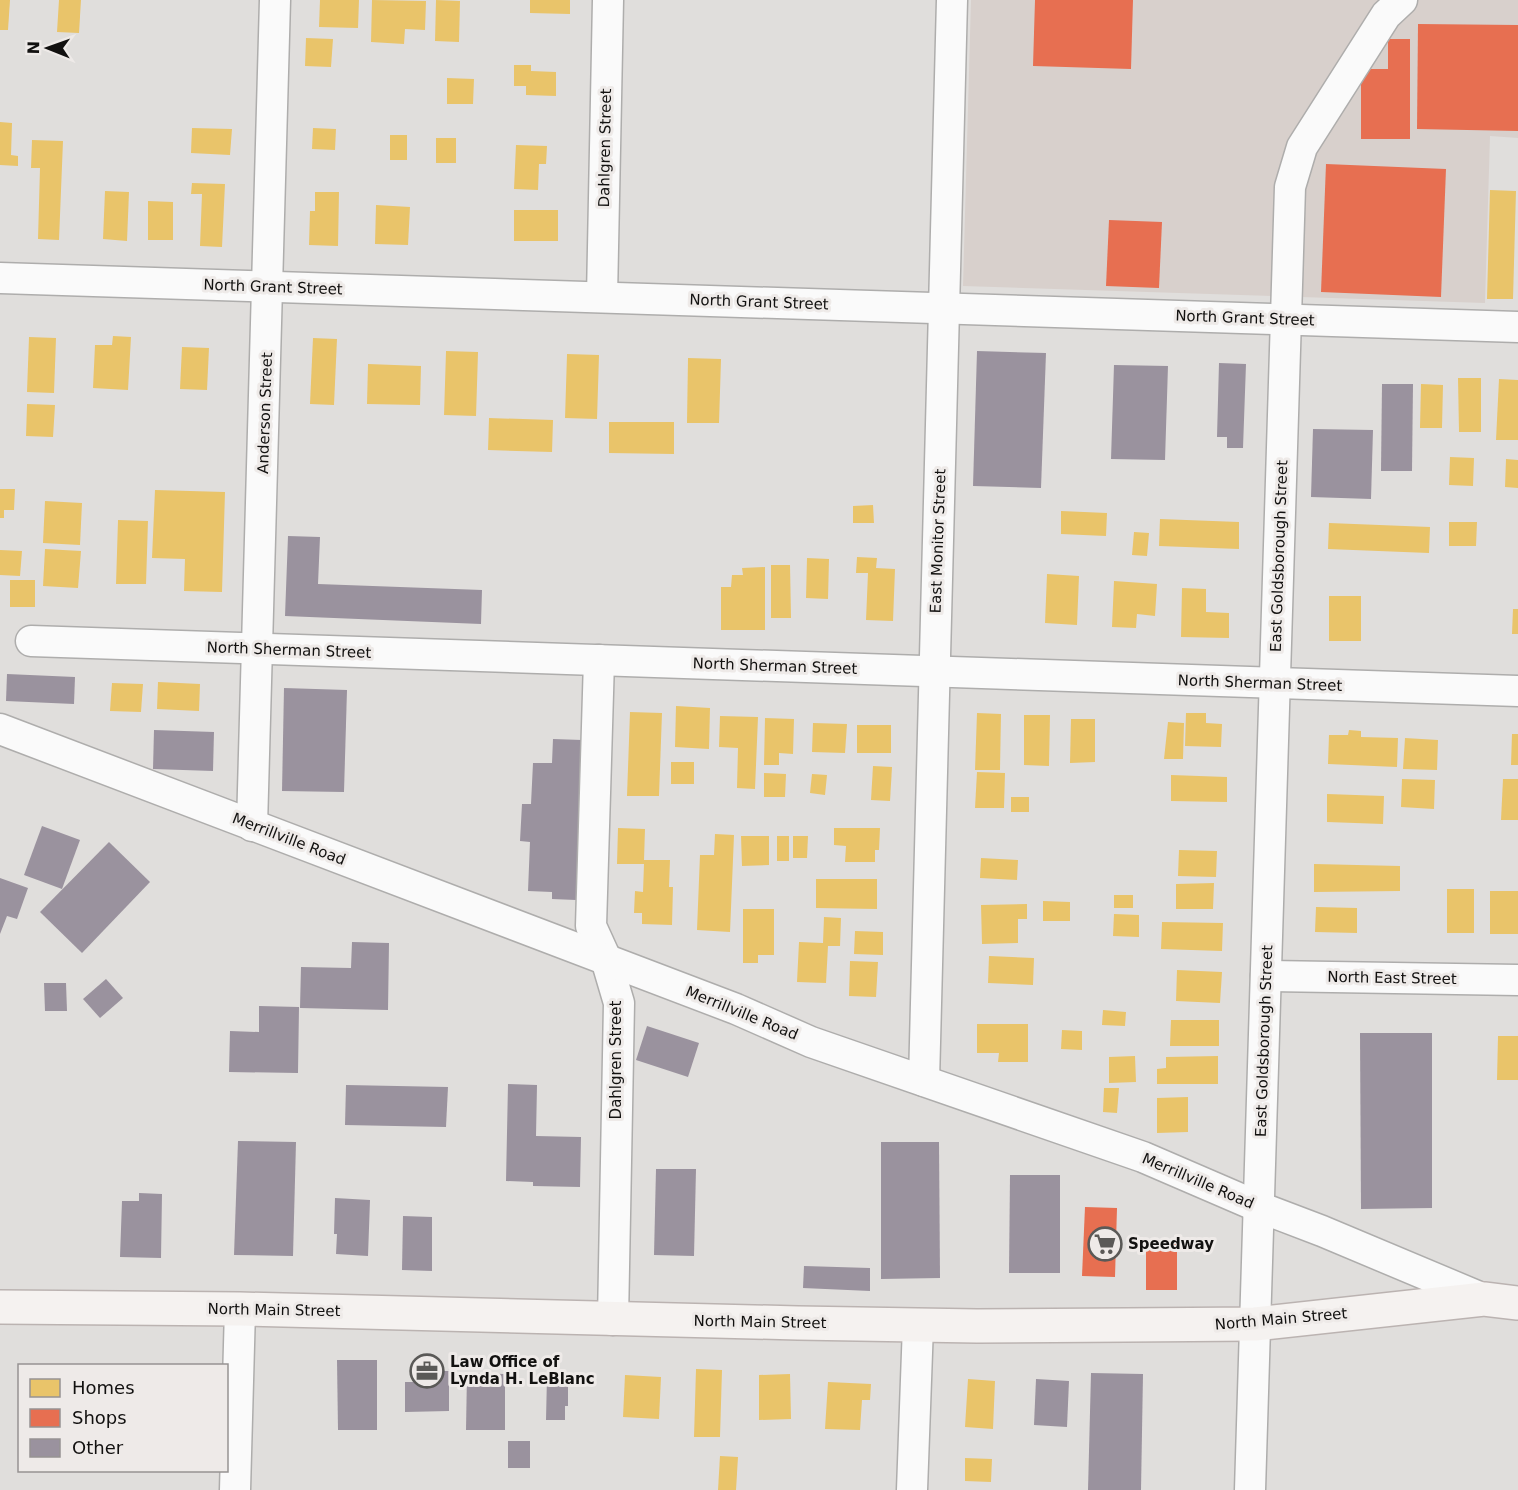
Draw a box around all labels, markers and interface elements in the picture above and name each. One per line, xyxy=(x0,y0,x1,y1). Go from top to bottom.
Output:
north arrow xyxy=(18,18,78,78)
text: N xyxy=(24,41,43,55)
street label: Dahlgren Street xyxy=(595,88,615,208)
street label: North Grant Street xyxy=(203,276,343,298)
street label: North Grant Street xyxy=(689,291,829,313)
street label: North Grant Street xyxy=(1175,307,1315,329)
street label: Anderson Street xyxy=(254,352,276,474)
street label: East Goldsborough Street xyxy=(1267,460,1291,652)
street label: East Monitor Street xyxy=(926,468,950,614)
street label: North Sherman Street xyxy=(206,638,372,662)
street label: North Sherman Street xyxy=(692,654,858,678)
street label: North Sherman Street xyxy=(1177,671,1343,695)
street label: Merrillville Road xyxy=(230,809,348,869)
street label: East Goldsborough Street xyxy=(1252,945,1276,1137)
street label: North East Street xyxy=(1327,968,1457,988)
street label: Merrillville Road xyxy=(683,982,801,1044)
street label: Dahlgren Street xyxy=(607,1000,625,1119)
street label: Merrillville Road xyxy=(1139,1149,1257,1213)
supermarket icon: Speedway xyxy=(1087,1226,1123,1262)
place label: Speedway xyxy=(1128,1235,1214,1253)
street label: North Main Street xyxy=(207,1300,341,1320)
street label: North Main Street xyxy=(1214,1304,1348,1334)
street label: North Main Street xyxy=(693,1312,827,1332)
office icon: Law Office of Lynda H. LeBlanc xyxy=(409,1353,445,1389)
place label: Law Office of Lynda H. LeBlanc xyxy=(450,1353,595,1388)
legend xyxy=(18,1364,228,1472)
text: Homes xyxy=(72,1377,135,1398)
text: Shops xyxy=(72,1407,127,1428)
text: Other xyxy=(72,1437,124,1458)

